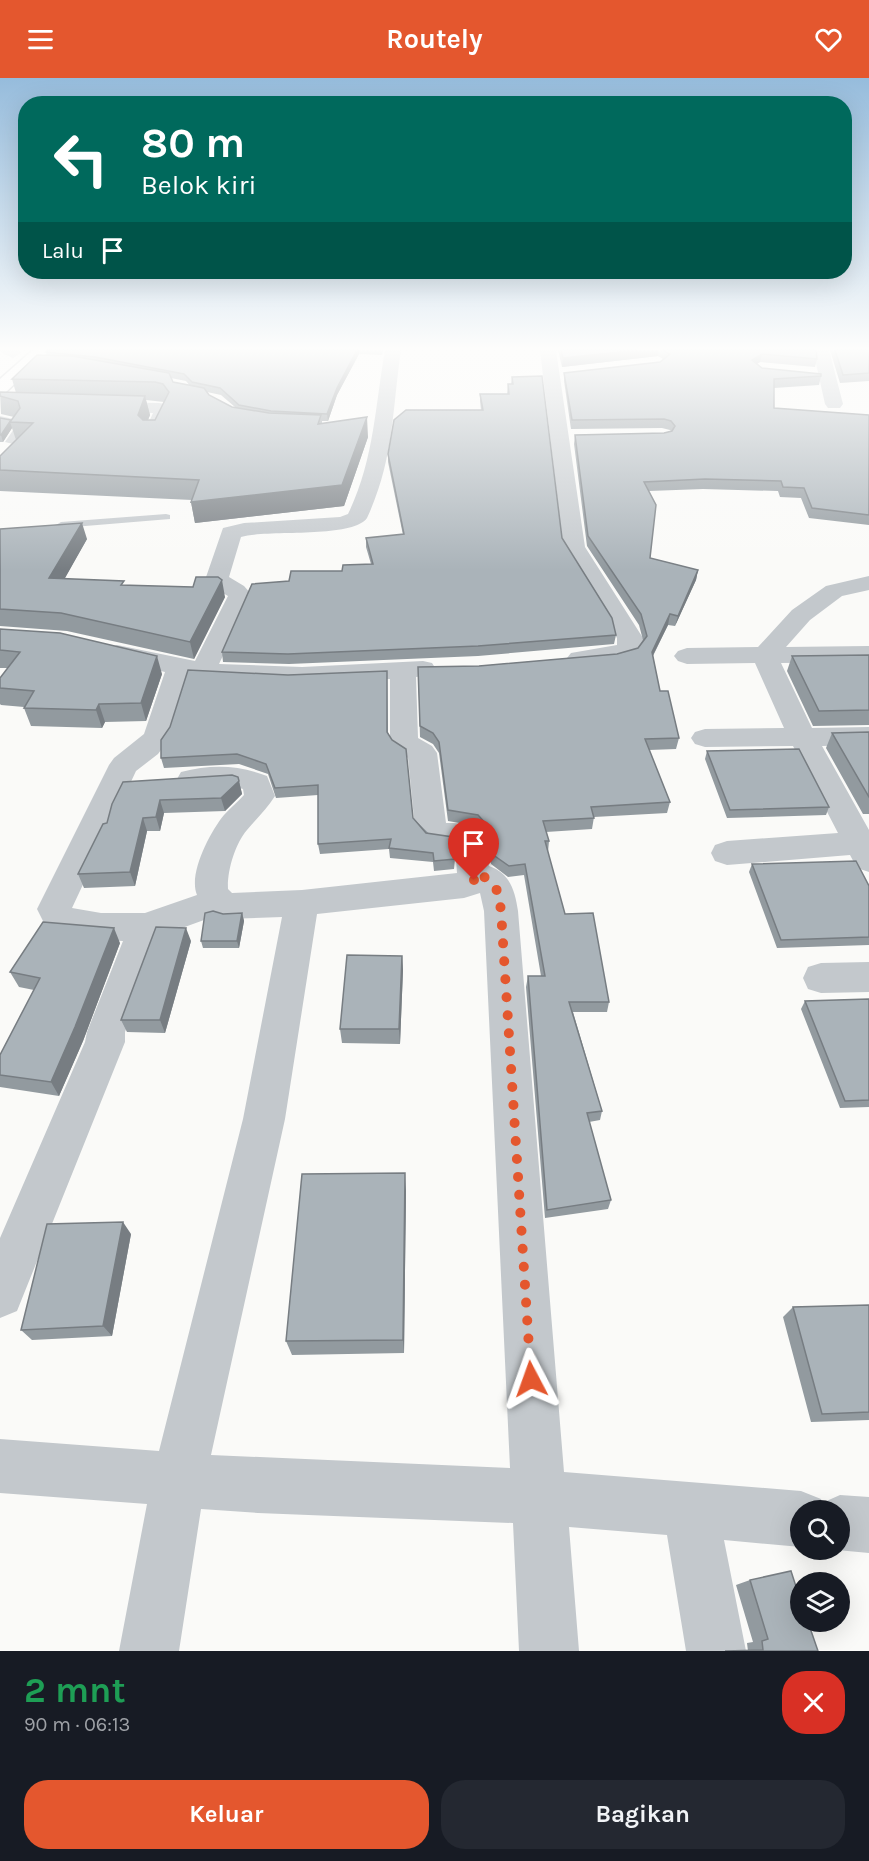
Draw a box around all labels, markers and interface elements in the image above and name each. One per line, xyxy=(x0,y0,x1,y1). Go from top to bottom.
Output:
icon: menu xyxy=(24,23,57,56)
text: Routely xyxy=(386,23,483,55)
icon: heart xyxy=(812,23,845,56)
text: 80 m xyxy=(141,118,245,168)
icon: left xyxy=(42,120,120,198)
text: Belok kiri xyxy=(141,169,257,201)
icon: arrive xyxy=(96,234,129,267)
text: Lalu xyxy=(42,238,84,264)
pin xyxy=(448,818,499,880)
icon: arrive xyxy=(457,827,490,860)
position arrow xyxy=(499,1347,563,1411)
map controls xyxy=(790,1500,850,1632)
button: search xyxy=(790,1500,850,1560)
button: layers xyxy=(790,1572,850,1632)
text: 2 mnt xyxy=(24,1669,126,1711)
button: close xyxy=(782,1671,845,1734)
text: 90 m · 06:13 xyxy=(24,1713,130,1736)
button: Keluar xyxy=(24,1780,429,1849)
button: Bagikan xyxy=(441,1780,845,1849)

